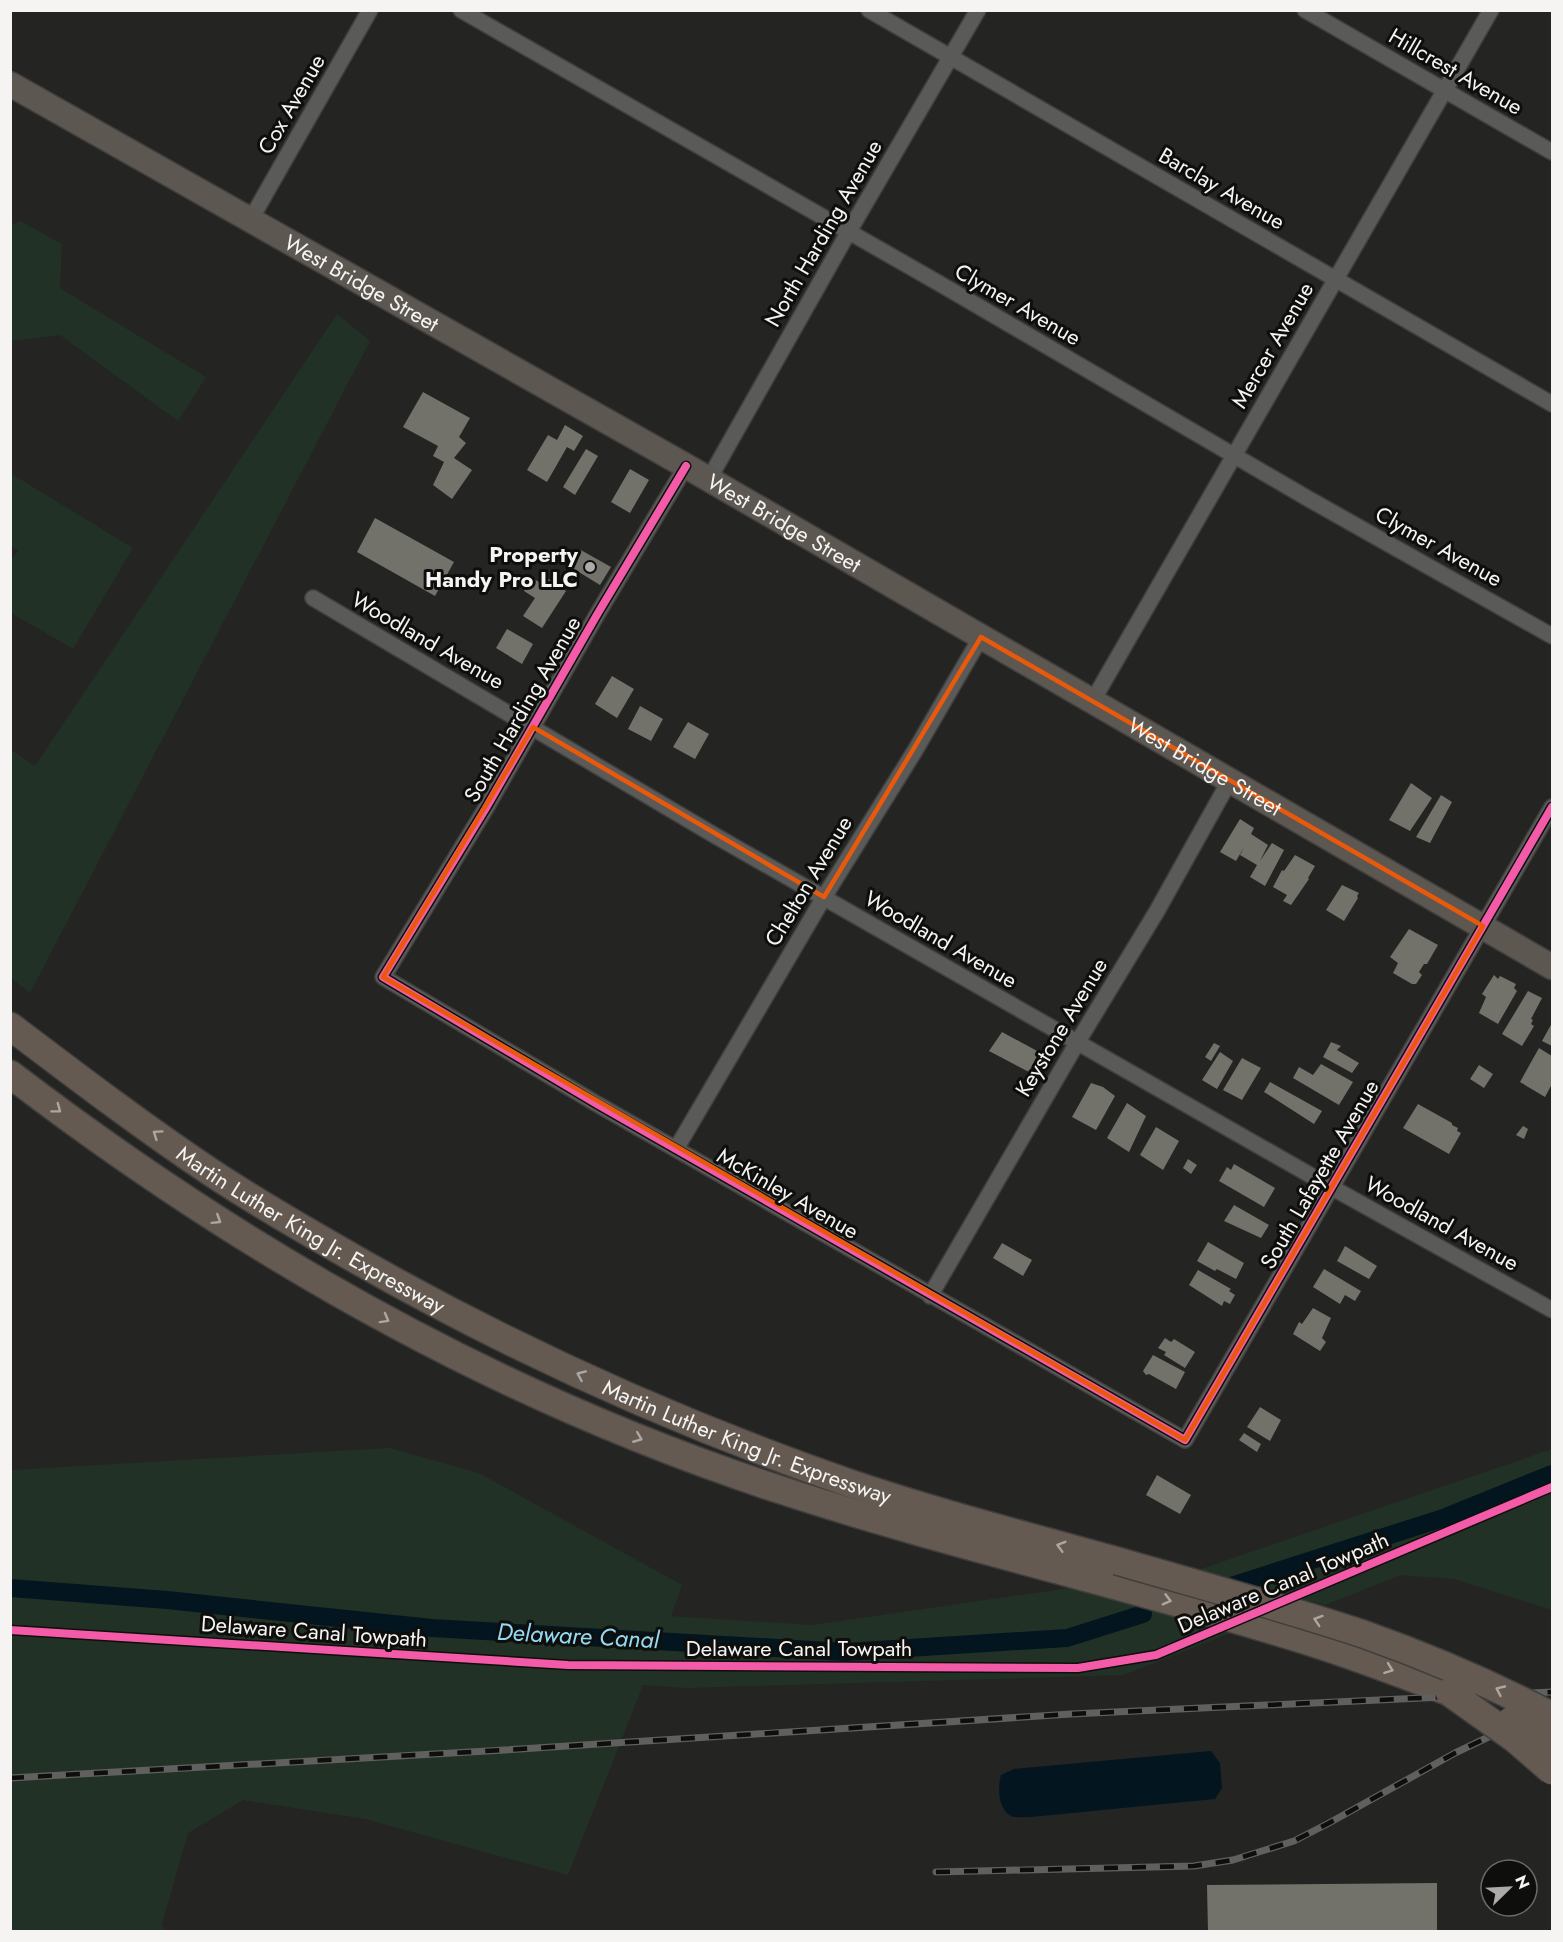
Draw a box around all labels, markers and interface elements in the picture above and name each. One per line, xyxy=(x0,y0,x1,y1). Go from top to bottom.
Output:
street label: Hillcrest Avenue xyxy=(1383,20,1529,122)
street label: Cox Avenue xyxy=(249,48,333,160)
street label: North Harding Avenue xyxy=(756,133,890,333)
street label: Barclay Avenue xyxy=(1153,139,1291,237)
street label: West Bridge Street xyxy=(278,226,446,340)
street label: Clymer Avenue xyxy=(949,255,1087,353)
street label: Mercer Avenue xyxy=(1223,276,1321,414)
street label: West Bridge Street xyxy=(701,466,868,580)
street label: Clymer Avenue xyxy=(1370,498,1508,594)
place label: Property Handy Pro LLC xyxy=(425,538,579,595)
marker: Property Handy Pro LLC xyxy=(583,560,597,574)
street label: Woodland Avenue xyxy=(346,583,510,697)
street label: South Harding Avenue xyxy=(456,610,588,808)
street label: West Bridge Street xyxy=(1122,709,1289,824)
street label: Chelton Avenue xyxy=(756,810,860,952)
street label: Woodland Avenue xyxy=(859,882,1023,996)
street label: Keystone Avenue xyxy=(1007,952,1115,1102)
street label: South Lafayette Avenue xyxy=(1252,1073,1386,1275)
one-way arrow xyxy=(51,1102,62,1113)
one-way arrow xyxy=(152,1130,163,1141)
street label: Martin Luther King Jr. Expressway xyxy=(170,1138,451,1322)
street label: McKinley Avenue xyxy=(711,1139,865,1247)
street label: Woodland Avenue xyxy=(1359,1167,1525,1279)
one-way arrow xyxy=(211,1213,221,1225)
one-way arrow xyxy=(379,1312,389,1323)
one-way arrow xyxy=(577,1370,588,1382)
street label: Martin Luther King Jr. Expressway xyxy=(598,1371,896,1512)
one-way arrow xyxy=(631,1431,642,1443)
street label: Delaware Canal Towpath xyxy=(1172,1523,1394,1641)
one-way arrow xyxy=(1056,1540,1066,1553)
one-way arrow xyxy=(1162,1593,1172,1606)
street label: Delaware Canal Towpath xyxy=(200,1607,428,1655)
water label: Delaware Canal xyxy=(496,1614,662,1657)
one-way arrow xyxy=(1313,1614,1324,1627)
street label: Delaware Canal Towpath xyxy=(686,1632,912,1664)
one-way arrow xyxy=(1383,1662,1394,1674)
one-way arrow xyxy=(1495,1685,1506,1697)
north arrow xyxy=(1479,1858,1539,1918)
text: N xyxy=(1509,1872,1535,1893)

